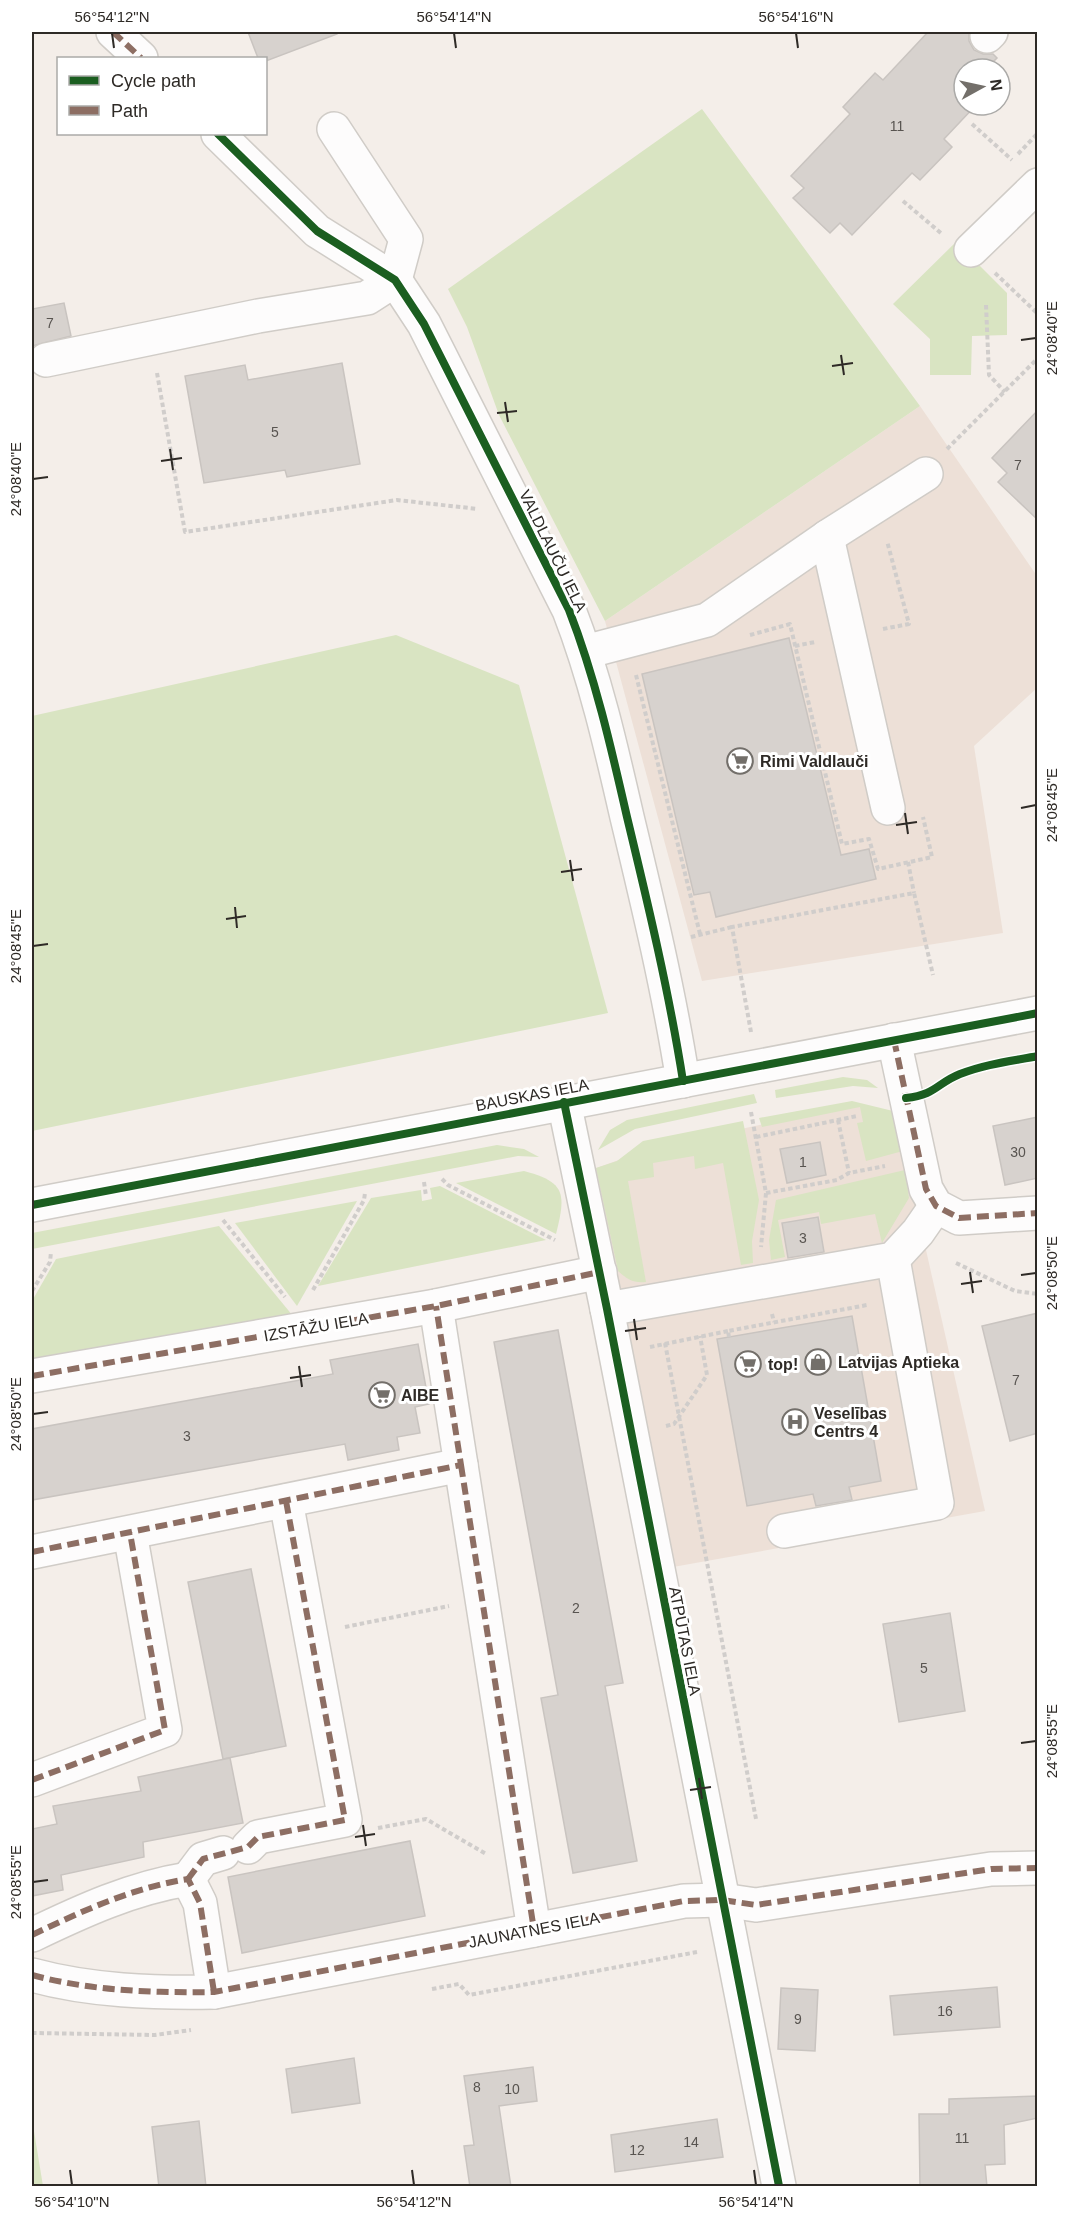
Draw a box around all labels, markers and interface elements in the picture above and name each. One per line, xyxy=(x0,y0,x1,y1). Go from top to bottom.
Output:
text: 56°54'12"N xyxy=(74,8,150,25)
text: 56°54'14"N xyxy=(416,8,492,25)
text: 56°54'16"N xyxy=(758,8,834,25)
legend xyxy=(57,57,267,135)
north arrow xyxy=(952,57,1012,117)
text: Cycle path xyxy=(111,71,196,91)
text: N xyxy=(987,78,1006,92)
text: Path xyxy=(111,101,148,121)
house number: 11 xyxy=(890,118,904,134)
text: 24°08'40"E xyxy=(1043,301,1060,375)
house number: 7 xyxy=(46,315,54,331)
house number: 5 xyxy=(271,424,279,440)
text: 24°08'40"E xyxy=(7,442,24,516)
house number: 7 xyxy=(1014,457,1022,473)
street label: VALDLAUČU IELA xyxy=(516,487,591,615)
supermarket icon: Rimi Valdlauči xyxy=(725,746,755,776)
place label: Rimi Valdlauči xyxy=(760,753,868,770)
text: 24°08'45"E xyxy=(1043,768,1060,842)
text: 24°08'45"E xyxy=(7,909,24,983)
street label: BAUSKAS IELA xyxy=(474,1076,590,1114)
house number: 30 xyxy=(1010,1144,1026,1160)
house number: 1 xyxy=(799,1154,807,1170)
house number: 3 xyxy=(799,1230,807,1246)
text: 24°08'50"E xyxy=(1043,1236,1060,1310)
street label: IZSTĀŽU IELA xyxy=(262,1308,370,1345)
shop icon: Latvijas Aptieka xyxy=(803,1347,833,1377)
supermarket icon: top! xyxy=(733,1349,763,1379)
place label: Latvijas Aptieka xyxy=(838,1354,959,1371)
place label: top! xyxy=(768,1356,798,1373)
house number: 7 xyxy=(1012,1372,1020,1388)
text: 24°08'50"E xyxy=(7,1377,24,1451)
supermarket icon: AIBE xyxy=(367,1380,397,1410)
place label: AIBE xyxy=(401,1387,440,1404)
place label: Veselības Centrs 4 xyxy=(814,1405,887,1440)
hospital icon: Veselības Centrs 4 xyxy=(780,1407,810,1437)
house number: 3 xyxy=(183,1428,191,1444)
street label: ATPŪTAS IELA xyxy=(666,1585,704,1697)
house number: 2 xyxy=(572,1600,580,1616)
house number: 5 xyxy=(920,1660,928,1676)
text: 24°08'55"E xyxy=(1043,1704,1060,1778)
text: 24°08'55"E xyxy=(7,1845,24,1919)
street label: JAUNATNES IELA xyxy=(467,1909,601,1951)
house number: 16 xyxy=(937,2003,953,2019)
house number: 9 xyxy=(794,2011,802,2027)
house number: 8 xyxy=(473,2079,481,2095)
house number: 10 xyxy=(504,2081,520,2097)
house number: 11 xyxy=(955,2130,969,2146)
house number: 14 xyxy=(683,2134,699,2150)
house number: 12 xyxy=(629,2142,645,2158)
text: 56°54'10"N xyxy=(34,2193,110,2210)
text: 56°54'12"N xyxy=(376,2193,452,2210)
text: 56°54'14"N xyxy=(718,2193,794,2210)

